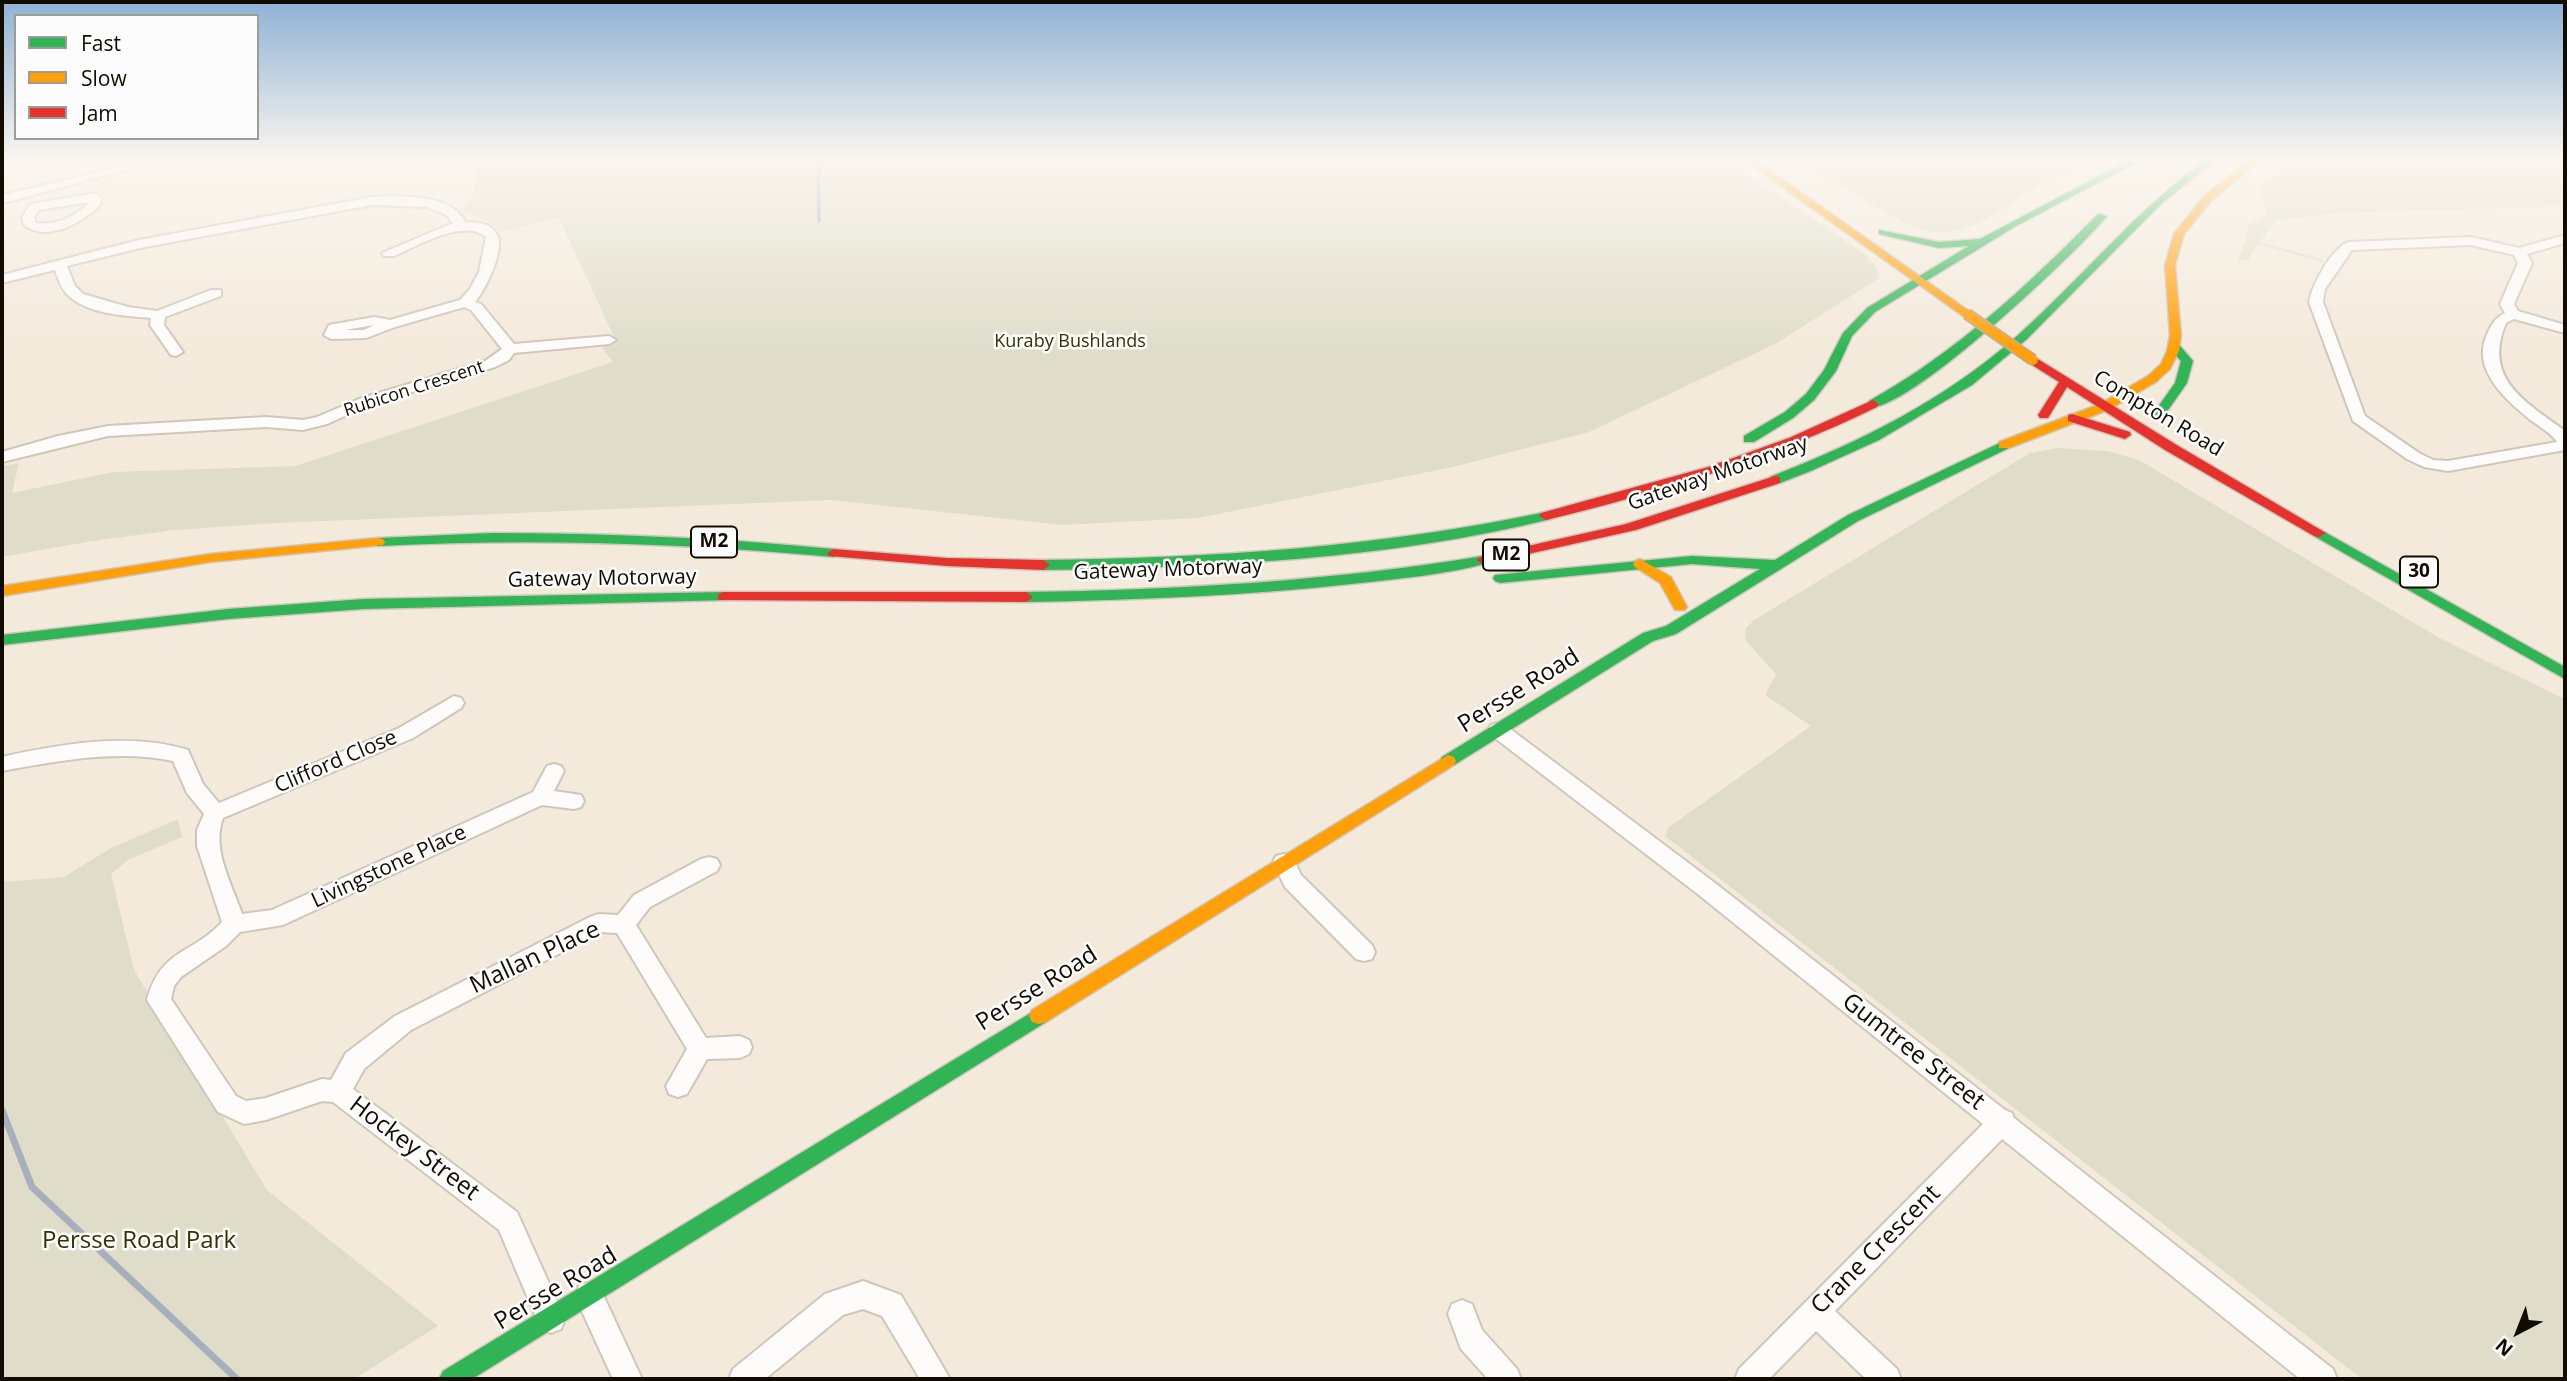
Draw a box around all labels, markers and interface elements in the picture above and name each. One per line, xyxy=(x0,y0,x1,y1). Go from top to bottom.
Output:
legend xyxy=(14,14,259,140)
text: Fast xyxy=(81,29,121,57)
text: Slow xyxy=(81,64,127,92)
text: Jam xyxy=(81,99,118,127)
park label: Kuraby Bushlands xyxy=(994,331,1146,353)
street label: Rubicon Crescent xyxy=(341,356,487,422)
street label: Compton Road xyxy=(2089,365,2227,463)
street label: Gateway Motorway xyxy=(1625,431,1811,517)
road number: M2 xyxy=(691,526,737,558)
road number: M2 xyxy=(1483,540,1529,570)
street label: Gateway Motorway xyxy=(1073,554,1263,586)
road number: 30 xyxy=(2400,556,2438,587)
street label: Gateway Motorway xyxy=(507,565,697,593)
street label: Persse Road xyxy=(1453,642,1585,740)
street label: Clifford Close xyxy=(271,725,401,799)
street label: Livingstone Place xyxy=(308,820,470,914)
street label: Mallan Place xyxy=(465,915,605,1001)
street label: Persse Road xyxy=(971,940,1103,1038)
street label: Gumtree Street xyxy=(1836,987,1990,1117)
street label: Hockey Street xyxy=(343,1091,485,1207)
street label: Crane Crescent xyxy=(1805,1179,1947,1321)
park label: Persse Road Park xyxy=(42,1227,236,1255)
street label: Persse Road xyxy=(490,1241,622,1337)
north arrow xyxy=(2483,1297,2553,1367)
text: N xyxy=(2490,1333,2518,1362)

